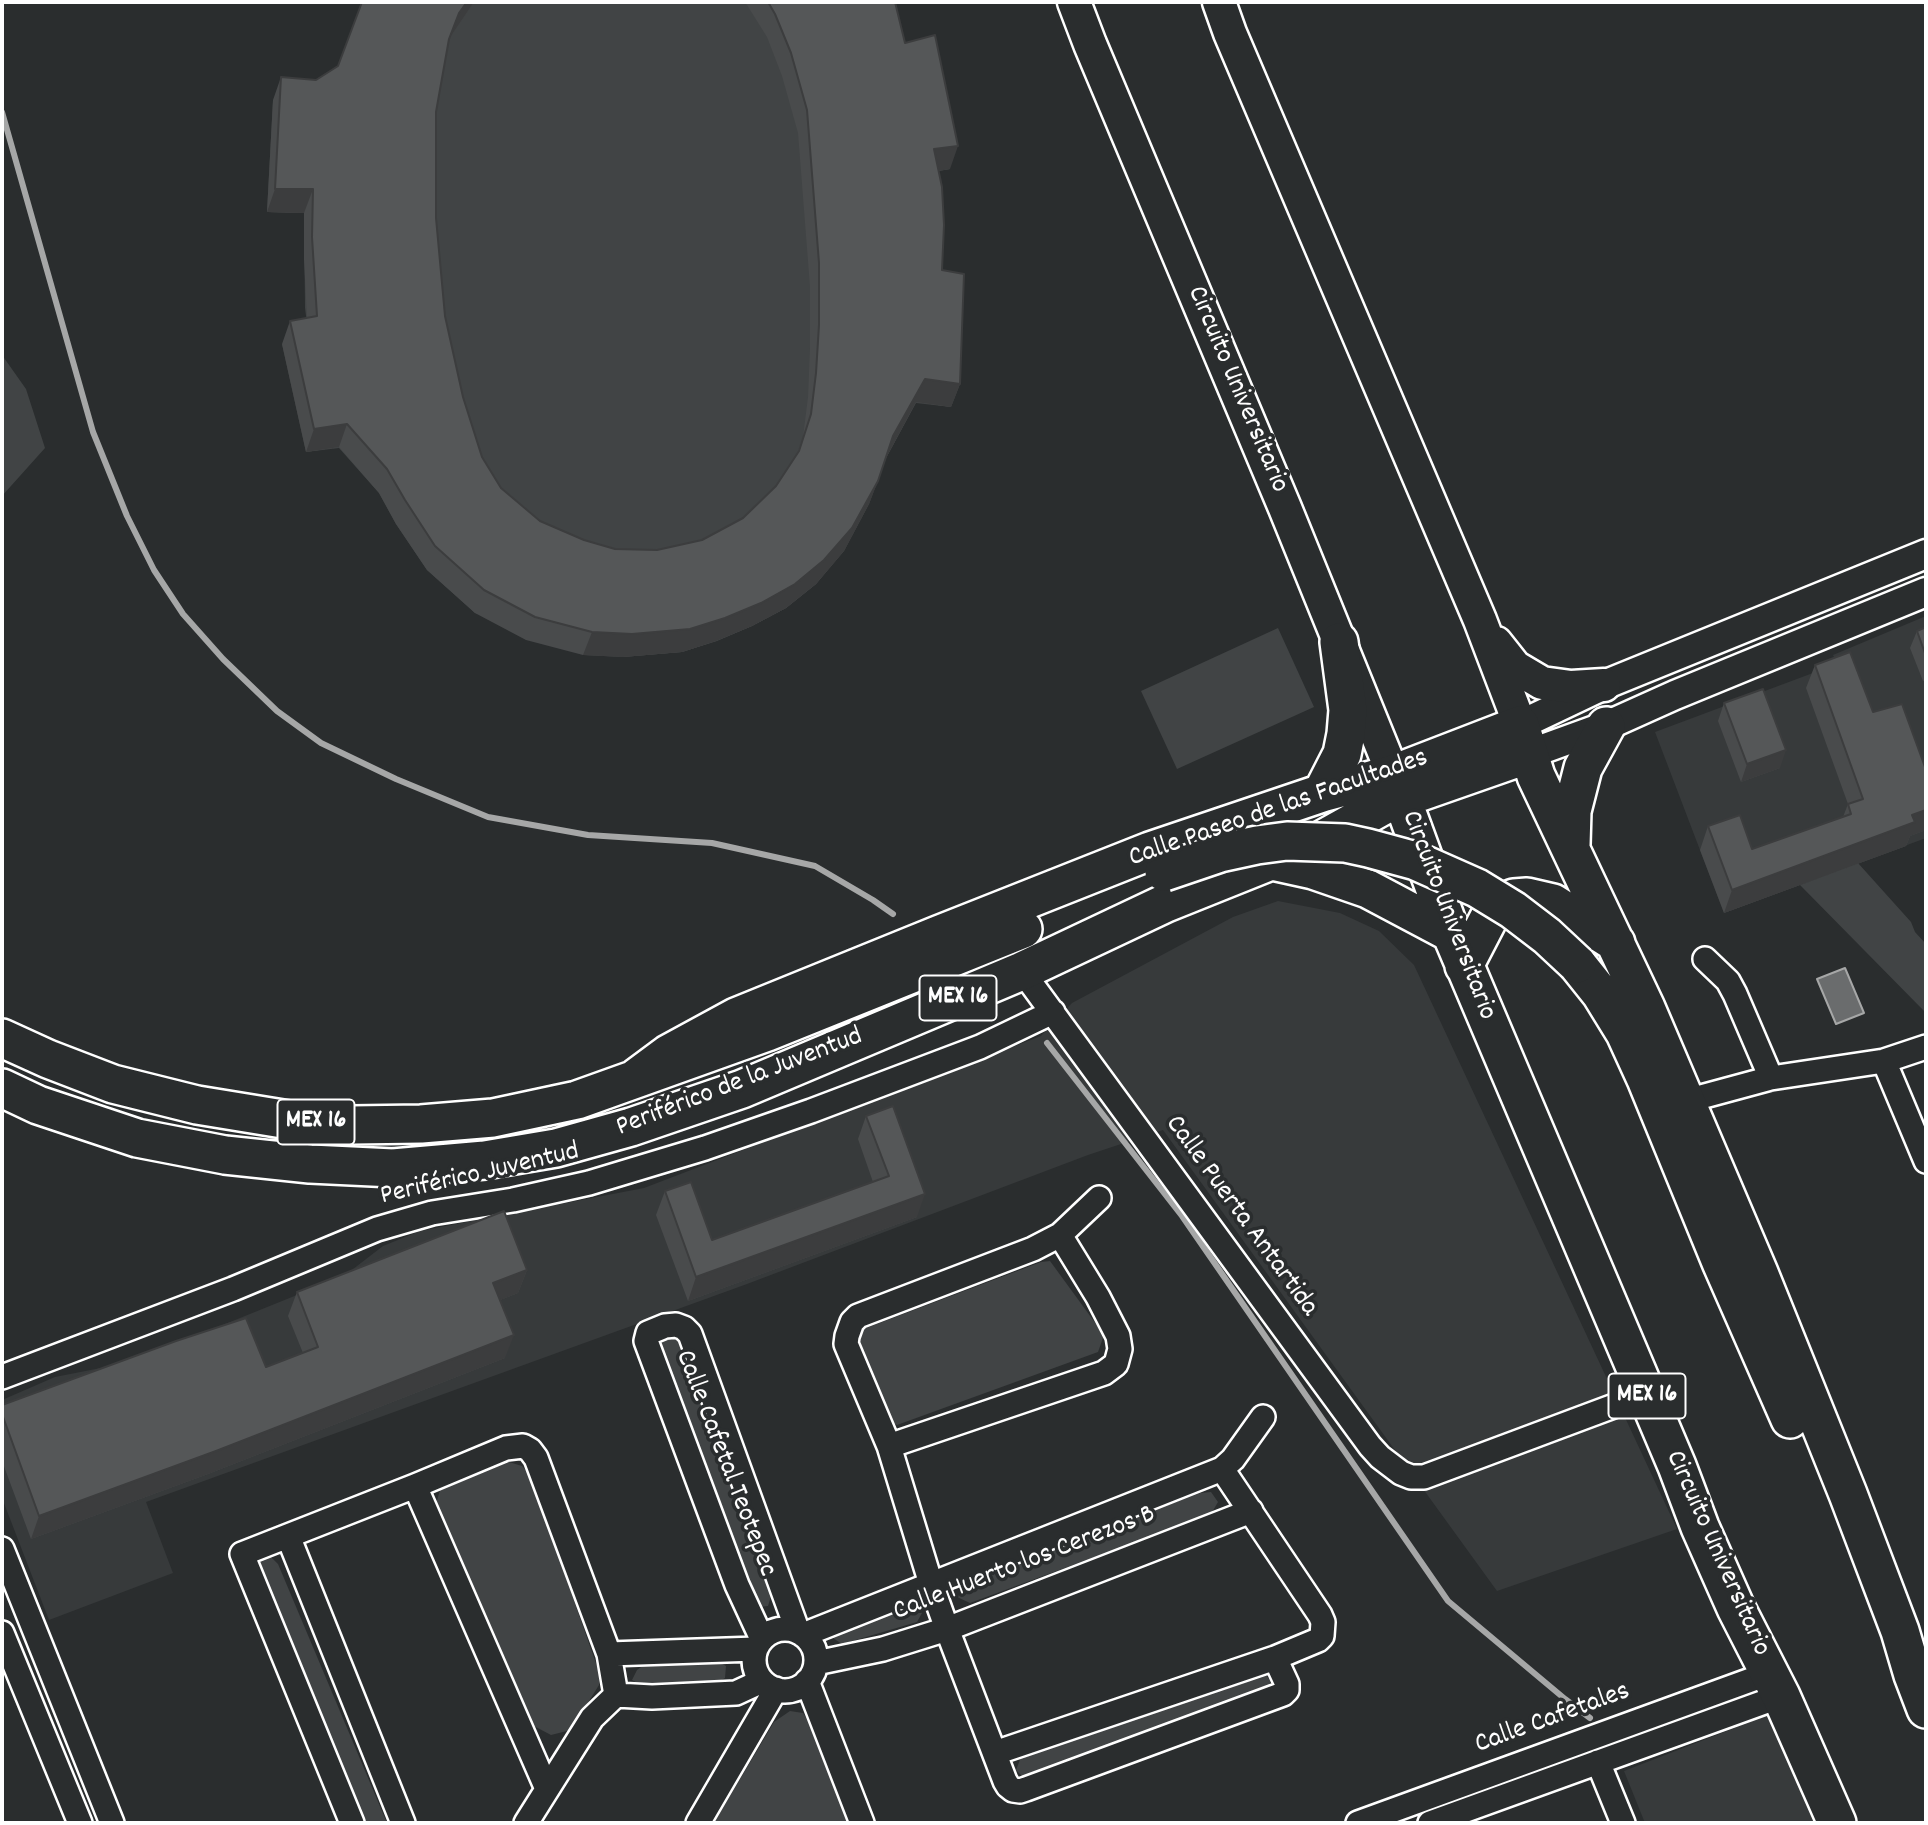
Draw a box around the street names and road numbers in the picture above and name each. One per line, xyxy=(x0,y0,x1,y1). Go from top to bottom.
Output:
street label: Circuito Universitario xyxy=(1177,282,1295,498)
street label: Calle Paseo de las Facultades xyxy=(1125,743,1433,877)
street label: Circuito Universitario xyxy=(1392,807,1502,1025)
road number: MEX 16 xyxy=(920,976,996,1021)
street label: Periférico de la Juventud xyxy=(612,1022,868,1146)
road number: MEX 16 xyxy=(278,1100,354,1144)
street label: Calle Puerta Antartida xyxy=(1156,1110,1324,1324)
street label: Periférico Juventud xyxy=(377,1137,583,1215)
street label: Calle Cafetal Teotepec xyxy=(665,1346,783,1582)
road number: MEX 16 xyxy=(1608,1373,1686,1418)
street label: Circuito Universitario xyxy=(1656,1446,1776,1662)
street label: Calle Huerto los Cerezos B xyxy=(889,1499,1161,1631)
street label: Calle Cafetales xyxy=(1471,1676,1635,1764)

